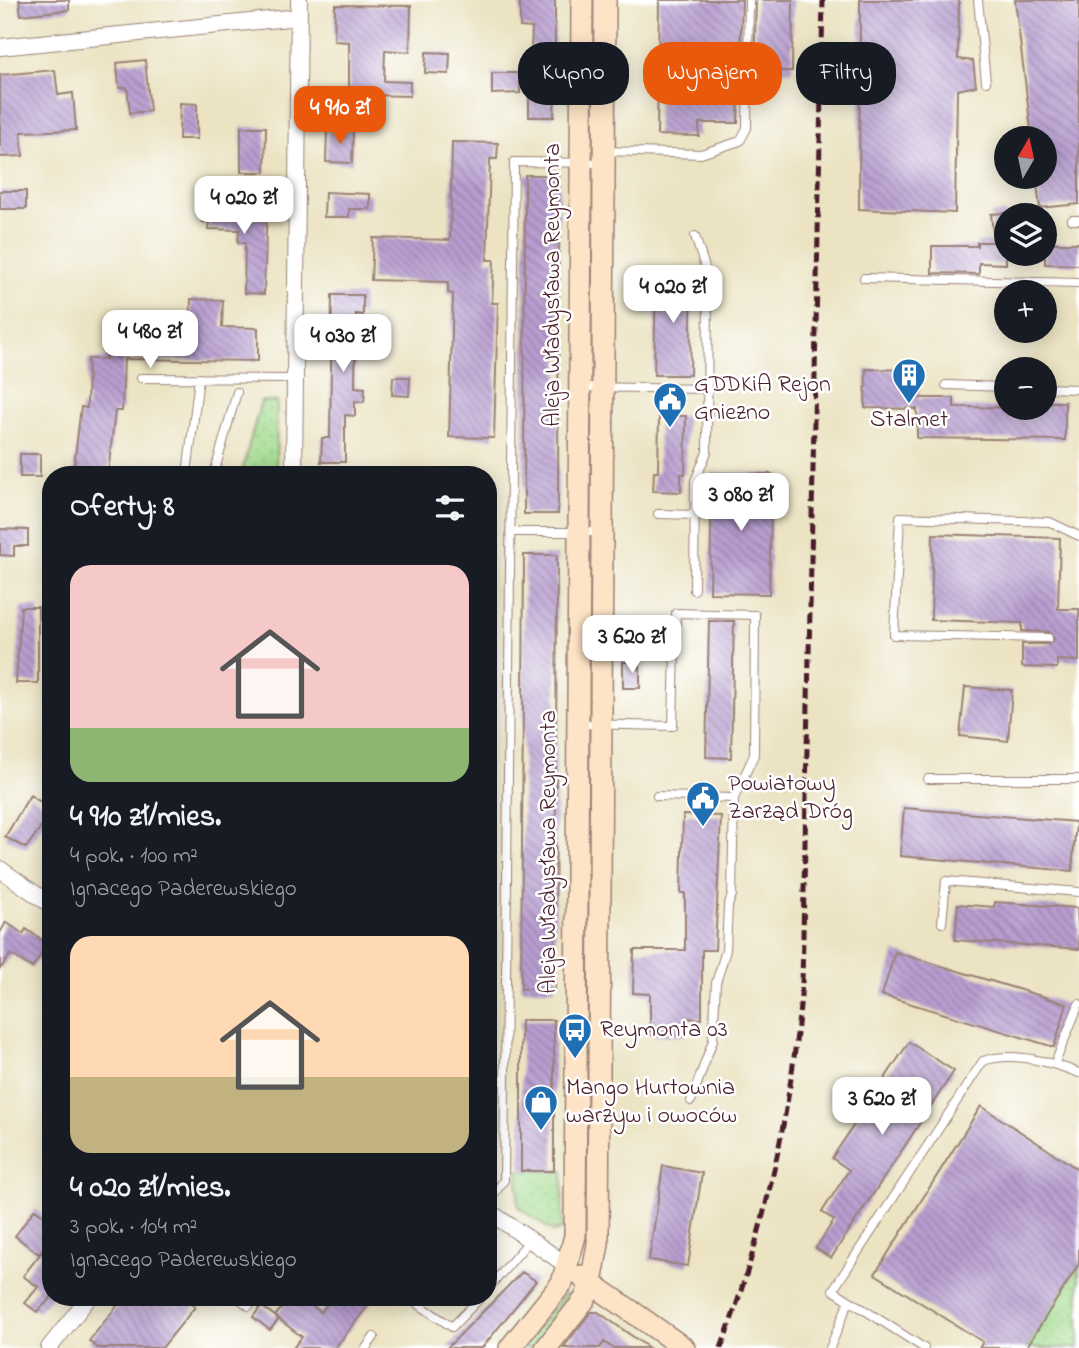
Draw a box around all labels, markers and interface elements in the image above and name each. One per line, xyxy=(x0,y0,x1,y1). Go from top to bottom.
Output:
chip: Kupno xyxy=(518,42,629,105)
chip: Wynajem xyxy=(643,42,782,105)
chip: Filtry xyxy=(796,42,896,105)
pin: 4 910 zł xyxy=(268,86,412,146)
text: 4 910 zł xyxy=(310,92,370,125)
north arrow xyxy=(994,126,1057,189)
map controls xyxy=(994,126,1057,420)
street label: Aleja Władysława Reymonta xyxy=(536,143,572,427)
pin: 4 020 zł xyxy=(172,176,316,236)
text: 4 020 zł xyxy=(210,182,278,215)
button: layers xyxy=(994,203,1057,266)
pin: 4 020 zł xyxy=(601,266,745,325)
text: 4 020 zł xyxy=(639,271,707,304)
button: + xyxy=(994,280,1057,343)
pin: 4 480 zł xyxy=(78,310,222,370)
pin: 4 030 zł xyxy=(271,314,415,374)
text: 4 480 zł xyxy=(118,316,182,349)
text: 4 030 zł xyxy=(310,320,376,353)
building icon: Stalmet xyxy=(890,356,928,405)
button: − xyxy=(994,357,1057,420)
place label: GDDKiA Rejon Gniezno xyxy=(694,368,831,431)
public building icon: GDDKiA Rejon Gniezno xyxy=(651,380,689,429)
place label: Stalmet xyxy=(870,403,948,438)
pin: 3 080 zł xyxy=(669,474,813,533)
text: 3 080 zł xyxy=(709,479,773,512)
text: Oferty: 8 xyxy=(70,486,174,530)
icon: filters xyxy=(431,489,469,527)
icon: home xyxy=(207,611,333,737)
pin: 3 620 zł xyxy=(560,616,704,675)
text: 3 620 zł xyxy=(598,621,666,654)
street label: Aleja Władysława Reymonta xyxy=(532,710,568,994)
place label: Powiatowy Zarząd Dróg xyxy=(728,767,853,830)
public building icon: Powiatowy Zarząd Dróg xyxy=(684,779,722,828)
text: 4 910 zł/mies. xyxy=(70,796,221,840)
text: 4 pok. · 100 m² xyxy=(70,840,198,873)
text: Ignacego Paderewskiego xyxy=(70,873,297,906)
icon: home xyxy=(207,982,333,1108)
bus stop icon: Reymonta 03 xyxy=(556,1011,594,1060)
place label: Reymonta 03 xyxy=(600,1013,728,1049)
place label: Mango Hurtownia warzyw i owoców xyxy=(566,1071,737,1135)
pin: 3 620 zł xyxy=(810,1078,954,1137)
shop icon: Mango Hurtownia warzyw i owoców xyxy=(522,1083,560,1132)
text: 3 620 zł xyxy=(848,1083,916,1116)
text: 4 020 zł/mies. xyxy=(70,1167,230,1211)
text: 3 pok. · 104 m² xyxy=(70,1211,197,1244)
text: Ignacego Paderewskiego xyxy=(70,1244,297,1277)

